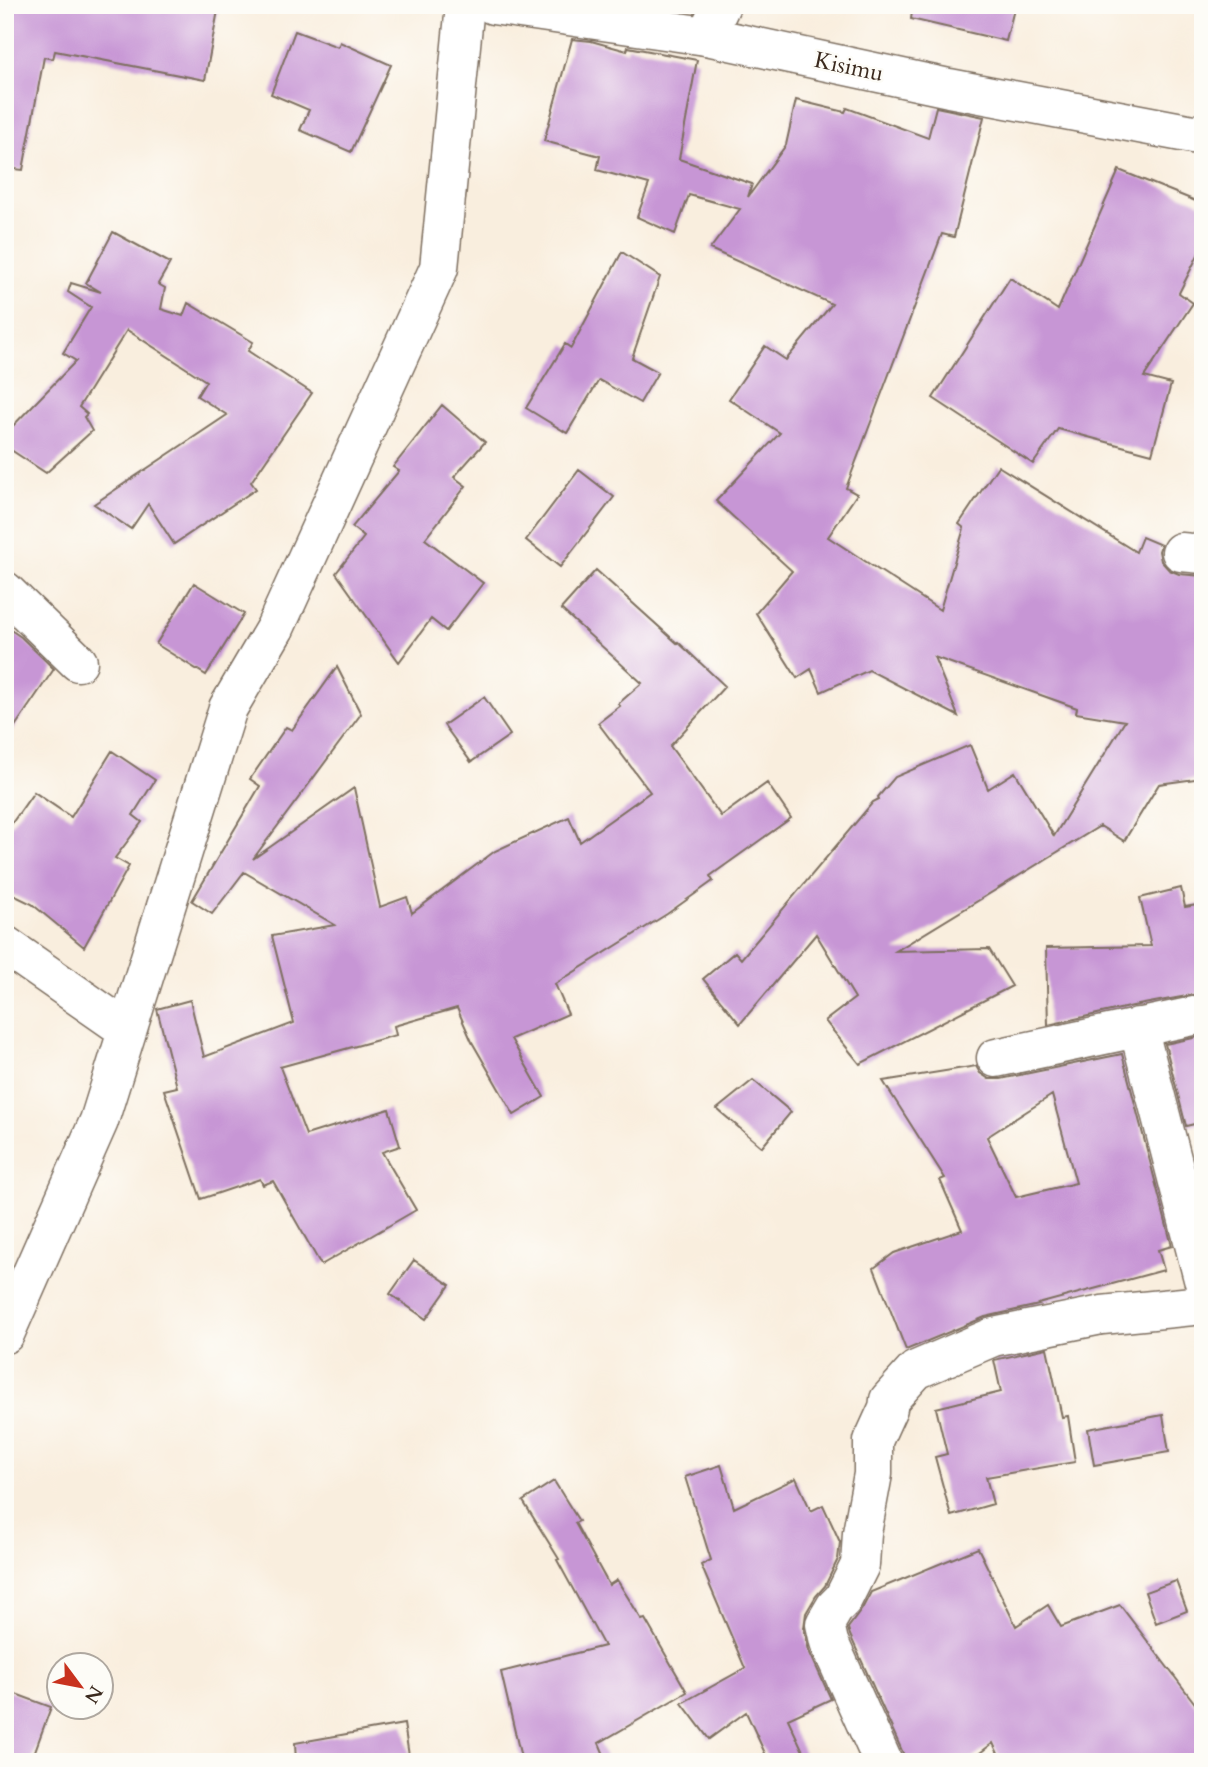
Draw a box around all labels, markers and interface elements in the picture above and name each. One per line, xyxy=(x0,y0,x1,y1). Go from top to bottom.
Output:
street label: Kisimu xyxy=(812,44,886,89)
north arrow xyxy=(46,1652,116,1722)
text: N xyxy=(78,1681,109,1709)

